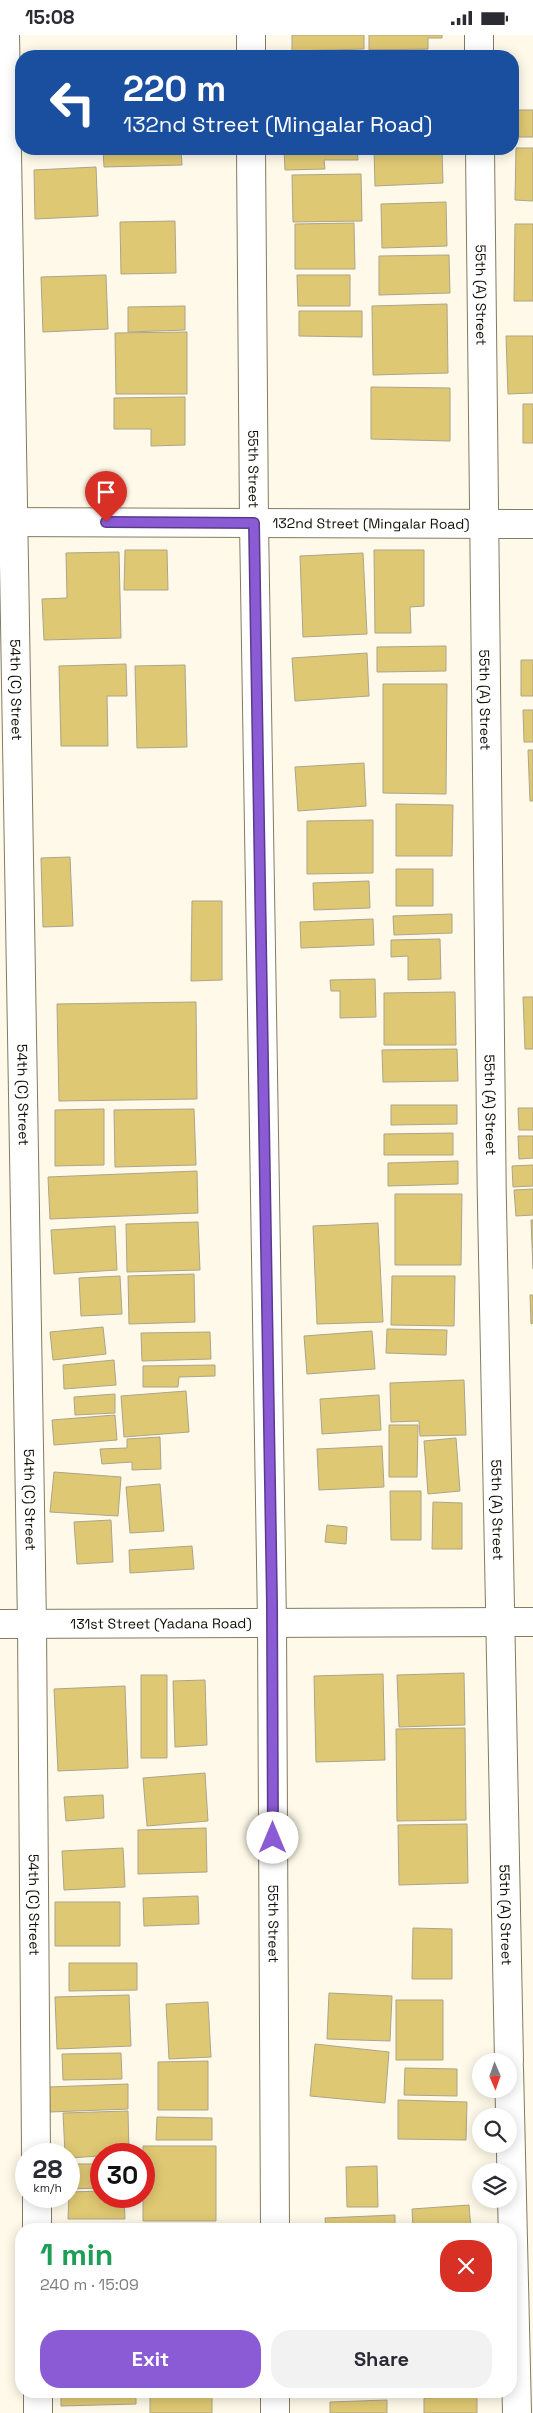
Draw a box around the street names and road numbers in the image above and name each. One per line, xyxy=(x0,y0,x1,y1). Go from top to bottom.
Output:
street label: 55th (A) Street xyxy=(472,244,490,346)
street label: 55th Street xyxy=(244,430,263,508)
street label: 132nd Street (Mingalar Road) xyxy=(272,514,470,533)
street label: 54th (C) Street xyxy=(6,639,26,741)
street label: 55th (A) Street xyxy=(475,649,495,751)
street label: 54th (C) Street xyxy=(13,1044,33,1146)
street label: 55th (A) Street xyxy=(481,1054,500,1156)
street label: 54th (C) Street xyxy=(20,1449,40,1551)
street label: 55th (A) Street xyxy=(487,1459,507,1561)
street label: 131st Street (Yadana Road) xyxy=(70,1614,252,1633)
street label: 54th (C) Street xyxy=(25,1854,44,1956)
street label: 55th (A) Street xyxy=(496,1864,516,1966)
street label: 55th Street xyxy=(264,1885,283,1963)

